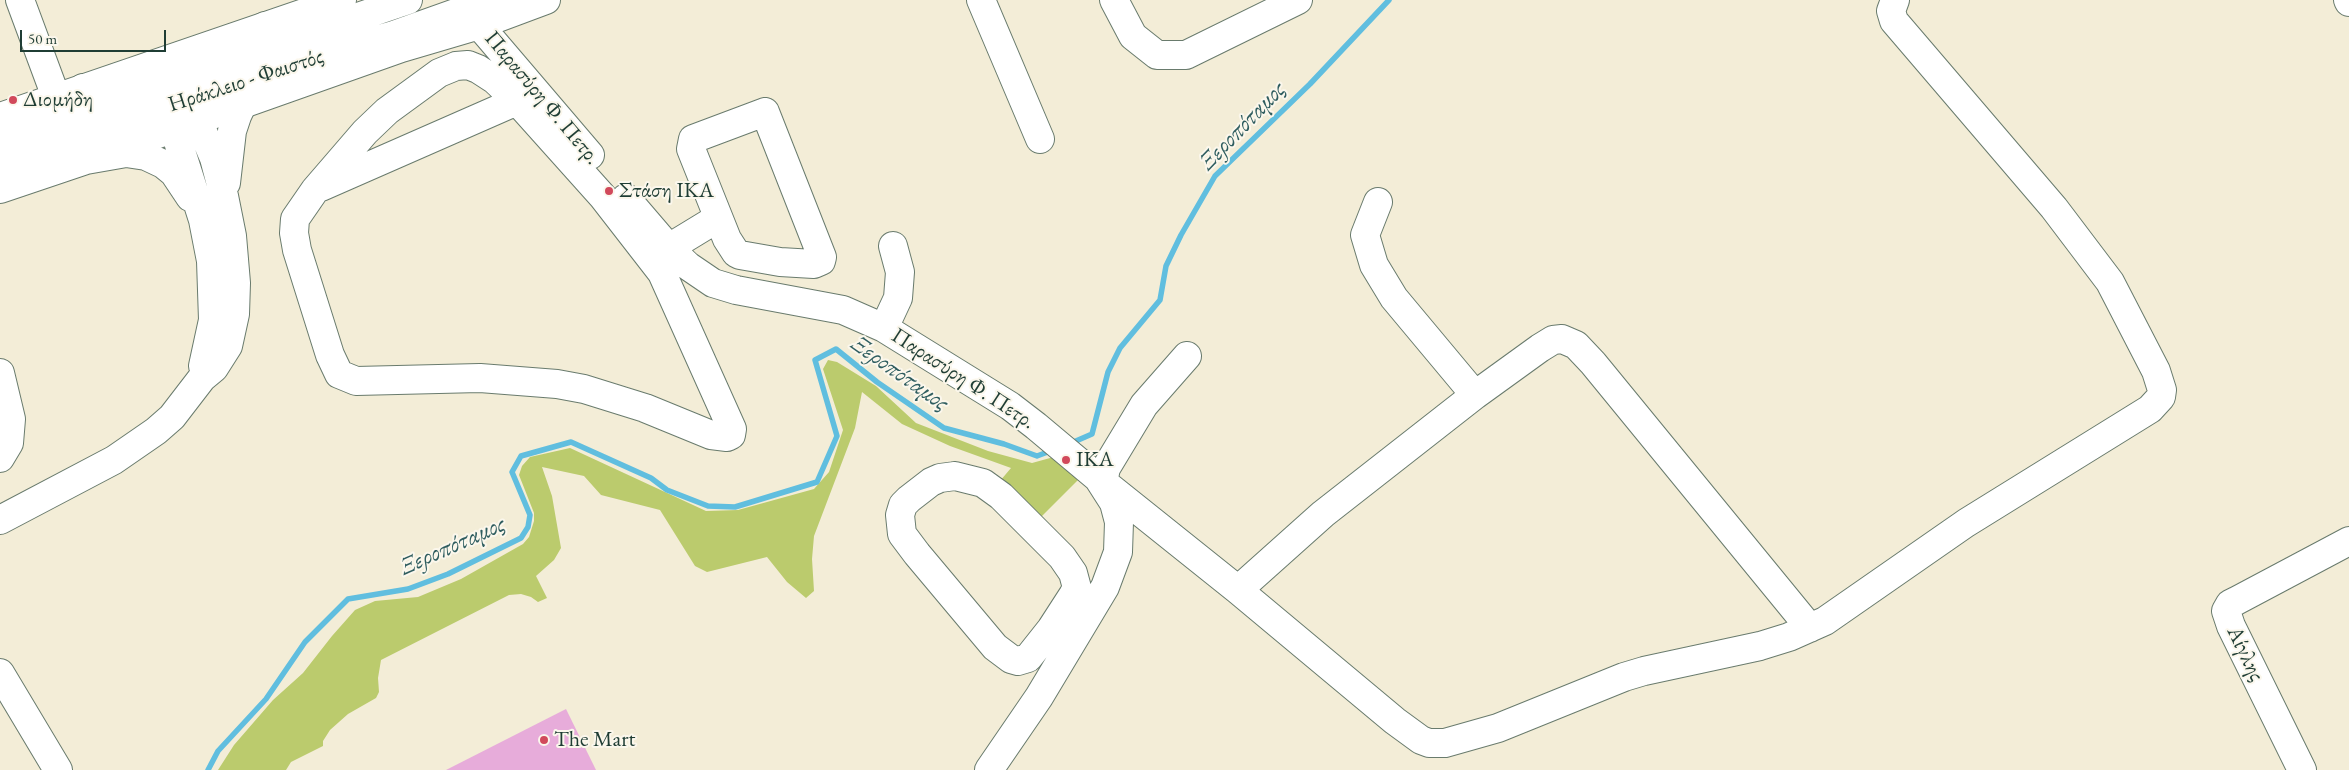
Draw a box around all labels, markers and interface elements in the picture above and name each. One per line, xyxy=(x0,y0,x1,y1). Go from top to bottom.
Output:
scale bar xyxy=(22,20,169,52)
street label: Παρασύρη Φ. Πετρ. xyxy=(478,26,606,170)
text: 50 m xyxy=(28,29,57,48)
street label: Ηράκλειο - Φαιστός xyxy=(165,43,327,119)
water label: Ξεροπόταμος xyxy=(1193,75,1293,177)
place label: Διομήδη xyxy=(23,87,93,113)
marker: Διομήδη xyxy=(7,94,19,106)
place label: Στάση ΙΚΑ xyxy=(619,178,714,204)
marker: Στάση ΙΚΑ xyxy=(603,185,615,197)
street label: Παρασύρη Φ. Πετρ. xyxy=(886,323,1040,435)
water label: Ξεροπόταμος xyxy=(846,330,954,418)
place label: IKA xyxy=(1076,447,1114,473)
marker: IKA xyxy=(1060,454,1072,466)
water label: Ξεροπόταμος xyxy=(396,510,510,582)
street label: Αίγλης xyxy=(2220,622,2270,686)
place label: The Mart xyxy=(554,727,635,753)
marker: The Mart xyxy=(538,734,550,746)

